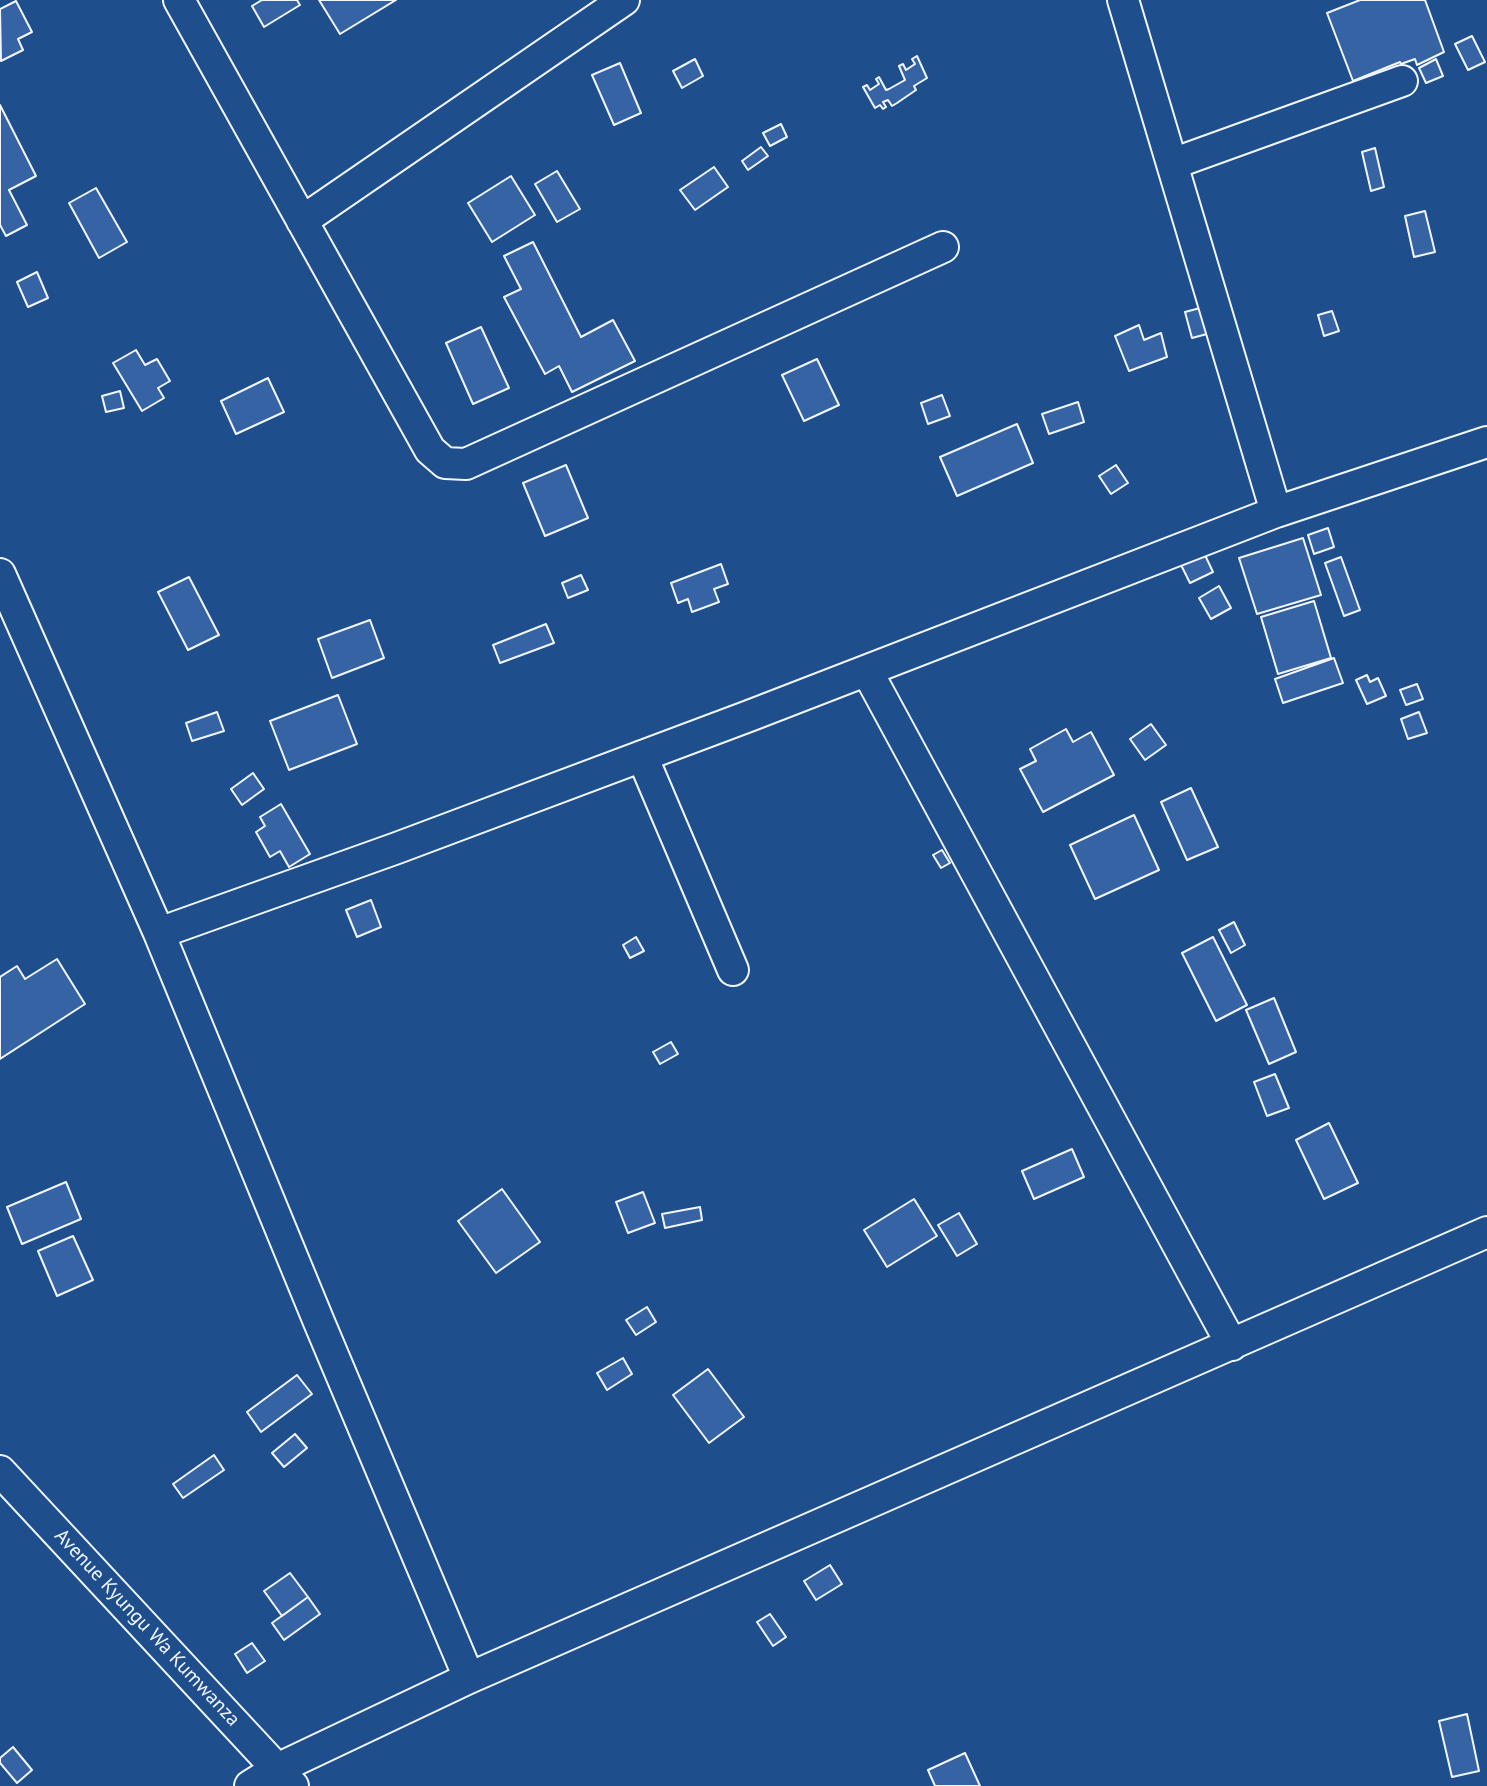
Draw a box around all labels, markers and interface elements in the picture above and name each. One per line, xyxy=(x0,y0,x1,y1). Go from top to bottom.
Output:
street label: Avenue Kyungu Wa Kumwanza xyxy=(49,1524,245,1732)

